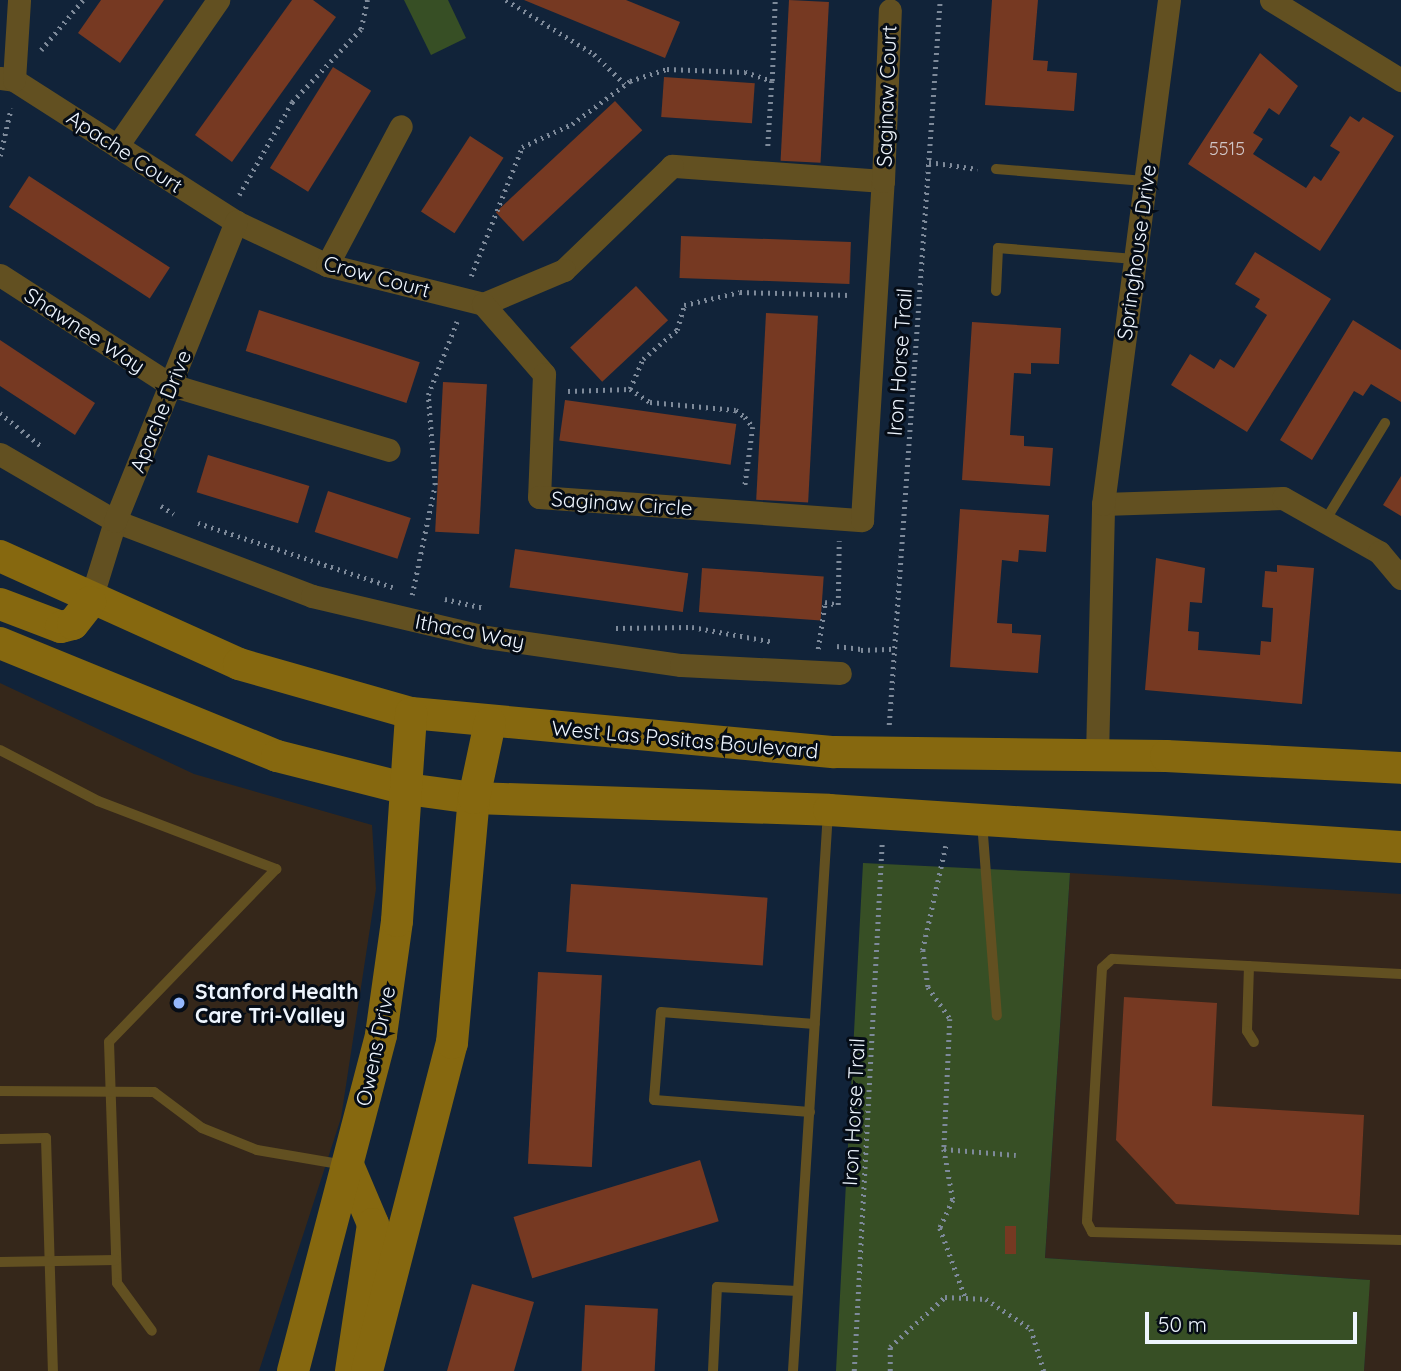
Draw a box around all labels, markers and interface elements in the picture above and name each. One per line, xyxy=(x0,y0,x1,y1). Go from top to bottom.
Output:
street label: Saginaw Court xyxy=(871,25,901,167)
street label: Apache Court xyxy=(62,104,188,198)
house number: 5515 xyxy=(1209,138,1245,160)
street label: Springhouse Drive xyxy=(1111,163,1161,341)
street label: Crow Court xyxy=(321,250,433,302)
street label: Shawnee Way xyxy=(20,282,150,378)
street label: Iron Horse Trail xyxy=(881,287,917,437)
street label: Apache Drive xyxy=(124,346,196,476)
street label: Saginaw Circle xyxy=(551,485,693,521)
street label: Ithaca Way xyxy=(413,608,527,654)
street label: West Las Positas Boulevard xyxy=(551,715,819,763)
place label: Stanford Health Care Tri-Valley xyxy=(195,978,358,1028)
street label: Owens Drive xyxy=(350,984,400,1108)
marker: Stanford Health Care Tri-Valley xyxy=(169,993,189,1013)
street label: Iron Horse Trail xyxy=(837,1037,869,1187)
scale bar xyxy=(1149,1298,1361,1342)
text: 50 m xyxy=(1158,1311,1207,1337)

